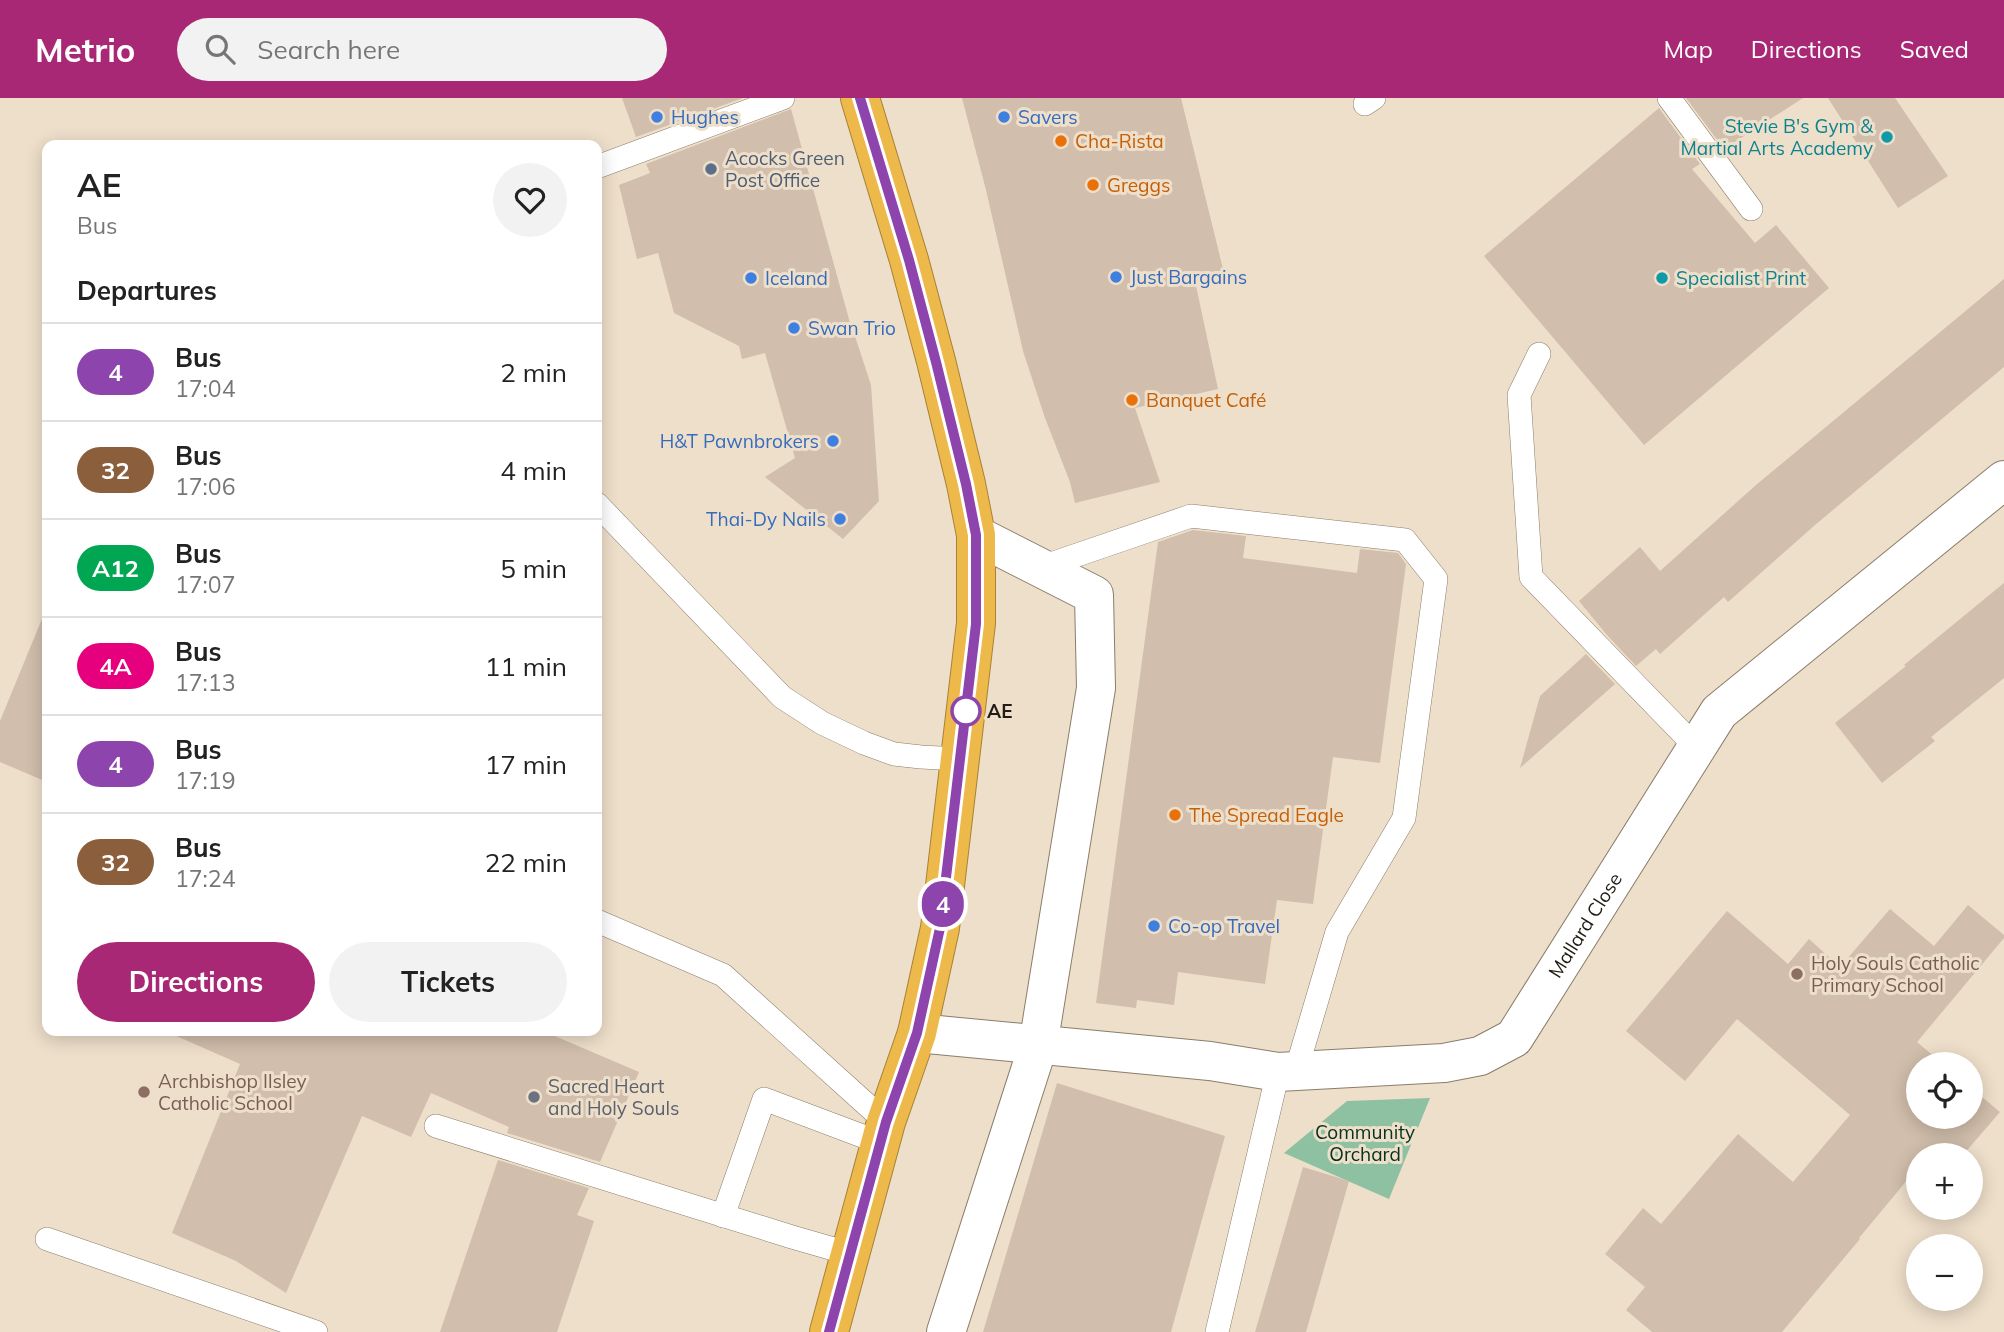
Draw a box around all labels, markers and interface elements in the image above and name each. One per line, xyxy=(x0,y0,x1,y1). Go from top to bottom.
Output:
search box xyxy=(177,18,667,81)
text: Metrio xyxy=(35,29,135,70)
icon: search xyxy=(201,30,239,68)
text: Search here xyxy=(257,33,400,66)
text: Map xyxy=(1663,34,1713,64)
text: Directions xyxy=(1751,34,1862,64)
text: Saved xyxy=(1900,34,1969,64)
place label: Hughes xyxy=(671,105,739,129)
place label: Savers xyxy=(1018,105,1078,129)
marker: Hughes xyxy=(649,109,665,125)
marker: Savers xyxy=(996,109,1012,125)
place label: Stevie B's Gym & Martial Arts Academy xyxy=(1680,114,1874,160)
place label: Cha-Rista xyxy=(1075,129,1164,153)
marker: Stevie B's Gym & Martial Arts Academy xyxy=(1879,129,1895,145)
marker: Cha-Rista xyxy=(1053,133,1069,149)
place label: Acocks Green Post Office xyxy=(725,146,845,192)
marker: Acocks Green Post Office xyxy=(703,161,719,177)
button: heart xyxy=(493,163,567,237)
text: AE xyxy=(77,164,121,205)
place label: Greggs xyxy=(1107,173,1170,197)
marker: Greggs xyxy=(1085,177,1101,193)
text: Bus xyxy=(77,211,117,240)
place label: Just Bargains xyxy=(1130,265,1247,289)
place label: Iceland xyxy=(765,266,828,290)
place label: Specialist Print xyxy=(1676,266,1807,290)
marker: Just Bargains xyxy=(1108,269,1124,285)
marker: Iceland xyxy=(743,270,759,286)
marker: Specialist Print xyxy=(1654,270,1670,286)
text: Departures xyxy=(77,274,217,307)
place label: Swan Trio xyxy=(808,316,896,340)
marker: Swan Trio xyxy=(786,320,802,336)
text: Bus xyxy=(175,341,221,374)
text: 2 min xyxy=(500,356,567,389)
text: 4 xyxy=(108,357,123,387)
text: 17:04 xyxy=(175,374,235,403)
place label: Banquet Café xyxy=(1146,388,1266,412)
marker: Banquet Café xyxy=(1124,392,1140,408)
place label: H&T Pawnbrokers xyxy=(660,429,819,453)
marker: H&T Pawnbrokers xyxy=(825,433,841,449)
text: Bus xyxy=(175,439,221,472)
text: 4 min xyxy=(500,454,567,487)
text: 32 xyxy=(101,455,130,485)
text: 17:06 xyxy=(175,472,235,501)
place label: Thai-Dy Nails xyxy=(706,507,826,531)
marker: Thai-Dy Nails xyxy=(832,511,848,527)
text: Bus xyxy=(175,537,221,570)
text: 5 min xyxy=(500,552,567,585)
text: A12 xyxy=(92,553,139,583)
text: 17:07 xyxy=(175,570,235,599)
text: Bus xyxy=(175,635,221,668)
text: 11 min xyxy=(485,650,567,683)
text: 4A xyxy=(99,651,132,681)
text: 17:13 xyxy=(175,668,235,697)
marker: AE xyxy=(951,696,981,726)
place label: AE xyxy=(987,699,1013,723)
text: Bus xyxy=(175,733,221,766)
text: 17 min xyxy=(485,748,567,781)
text: 4 xyxy=(108,749,123,779)
text: 17:19 xyxy=(175,766,235,795)
place label: The Spread Eagle xyxy=(1189,803,1344,827)
marker: The Spread Eagle xyxy=(1167,807,1183,823)
text: Bus xyxy=(175,831,221,864)
text: 22 min xyxy=(485,846,567,879)
text: 32 xyxy=(101,847,130,877)
text: 17:24 xyxy=(175,864,235,893)
street label: Mallard Close xyxy=(1543,868,1627,982)
line badge: 4 xyxy=(920,881,966,927)
text: 4 xyxy=(936,889,950,919)
place label: Co-op Travel xyxy=(1168,914,1280,938)
marker: Co-op Travel xyxy=(1146,918,1162,934)
button: Directions xyxy=(77,942,315,1022)
button: Tickets xyxy=(329,942,567,1022)
place label: Holy Souls Catholic Primary School xyxy=(1811,951,1980,997)
marker: Holy Souls Catholic Primary School xyxy=(1789,966,1805,982)
map controls xyxy=(1906,1052,1983,1311)
button: locate xyxy=(1906,1052,1983,1129)
place label: Archbishop Ilsley Catholic School xyxy=(158,1069,307,1115)
place label: Sacred Heart and Holy Souls xyxy=(548,1074,679,1120)
marker: Archbishop Ilsley Catholic School xyxy=(136,1084,152,1100)
marker: Sacred Heart and Holy Souls xyxy=(526,1089,542,1105)
park label: Community Orchard xyxy=(1315,1120,1415,1166)
button: + xyxy=(1906,1143,1983,1220)
button: − xyxy=(1906,1234,1983,1311)

